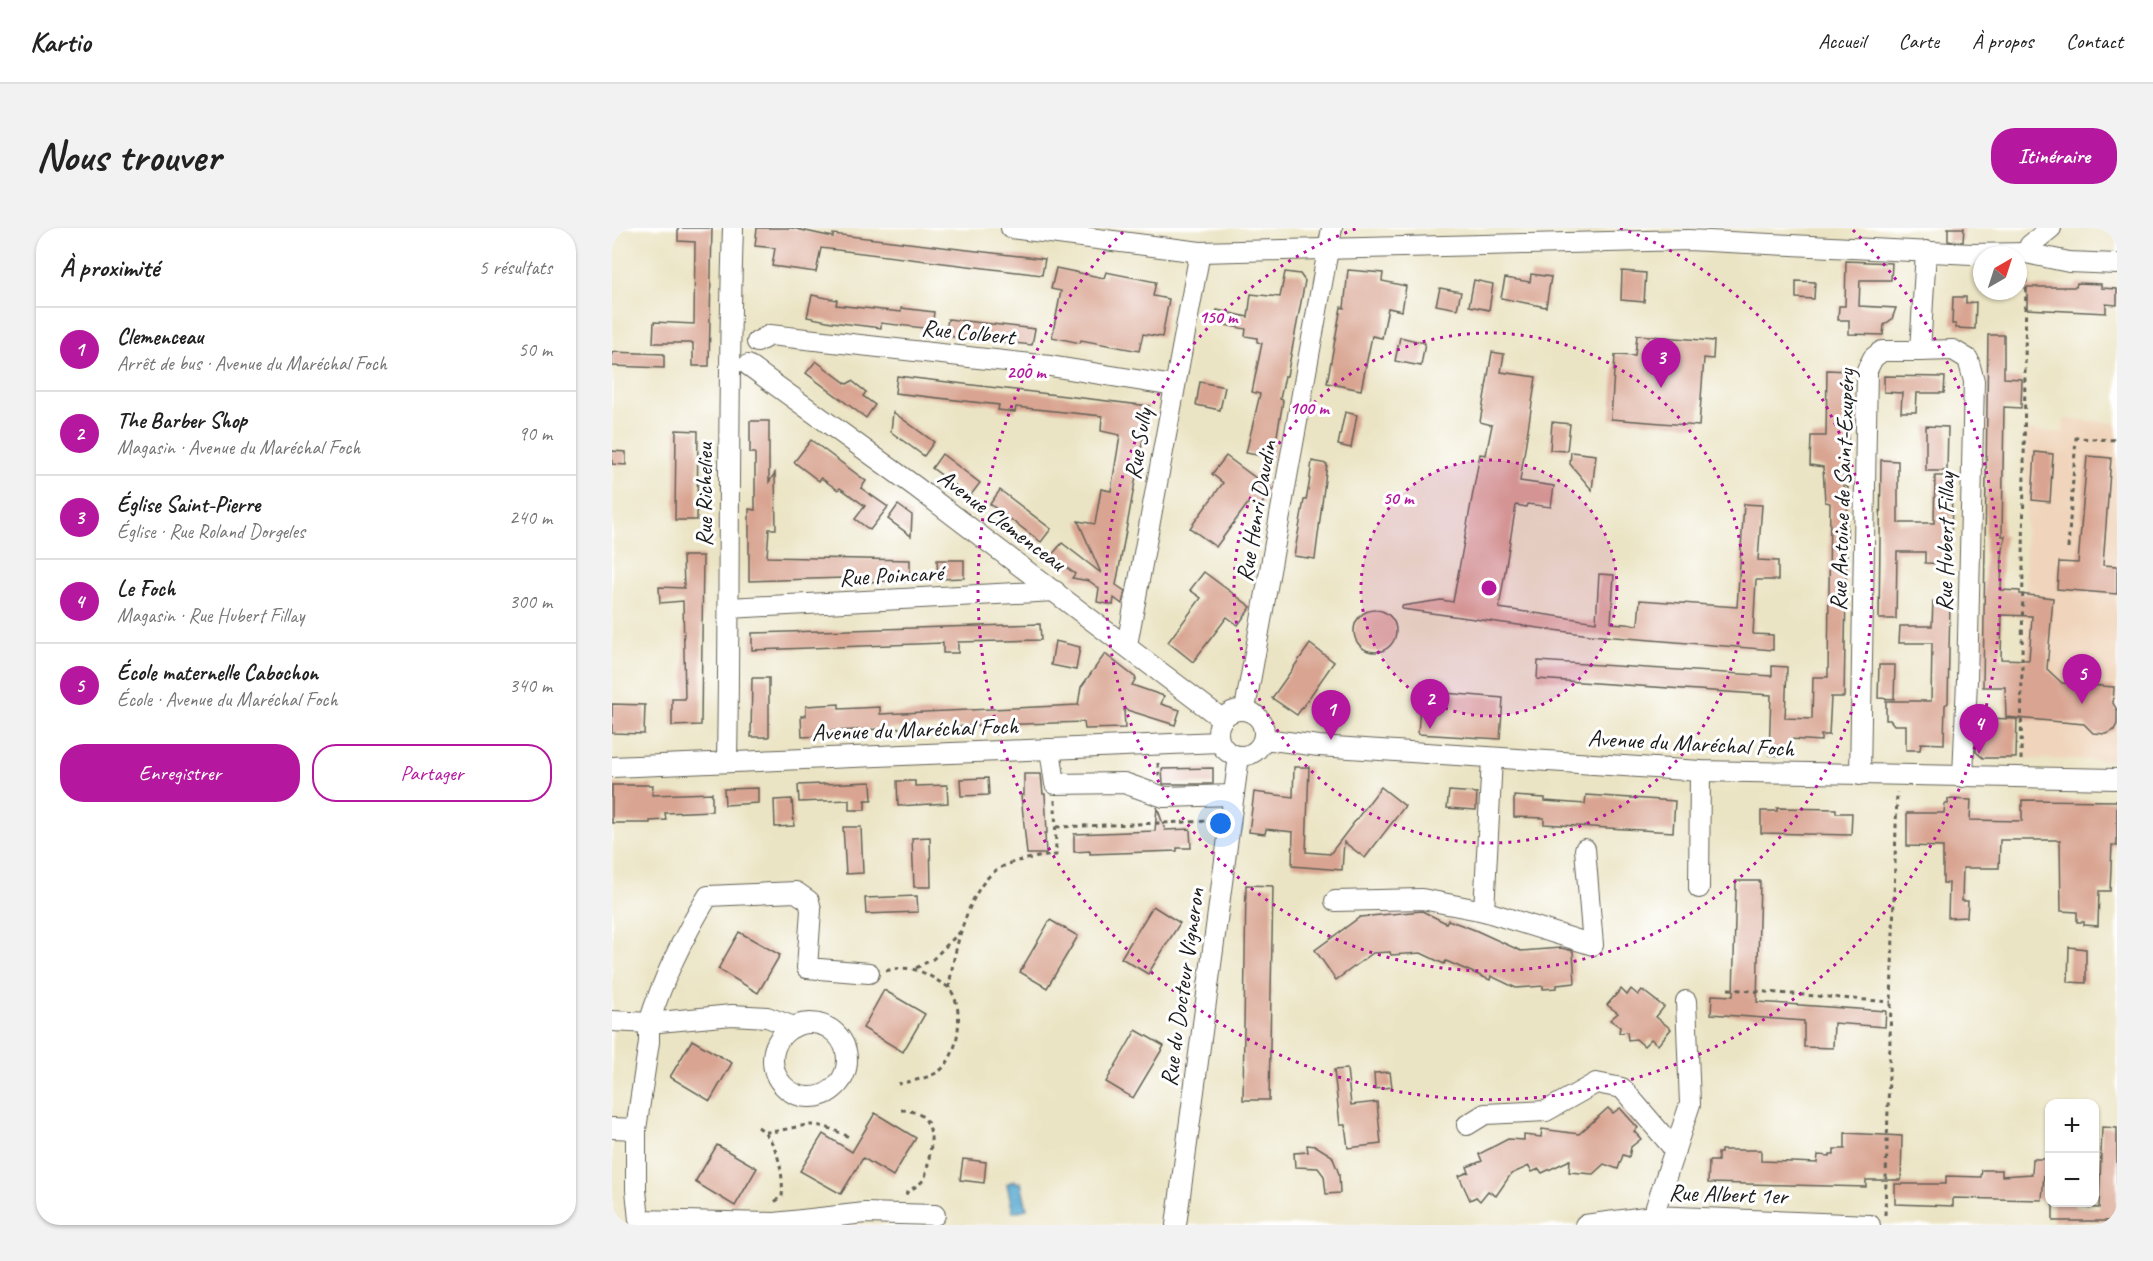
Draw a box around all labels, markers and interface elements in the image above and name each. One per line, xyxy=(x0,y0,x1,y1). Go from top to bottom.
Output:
text: Kartio xyxy=(30,24,91,59)
text: Accueil xyxy=(1818,28,1866,54)
text: Carte xyxy=(1899,28,1939,54)
text: À propos xyxy=(1972,28,2033,54)
text: Contact xyxy=(2066,28,2123,54)
button: Itinéraire xyxy=(1991,128,2117,184)
text: Nous trouver xyxy=(36,130,220,183)
north arrow xyxy=(1973,246,2027,300)
text: À proximité xyxy=(60,251,159,284)
text: 5 résultats xyxy=(479,255,552,280)
text: 150 m xyxy=(1199,306,1239,328)
street label: Rue Colbert xyxy=(920,312,1018,352)
text: Clemenceau xyxy=(117,323,203,351)
text: 1 xyxy=(75,337,84,362)
text: 50 m xyxy=(518,337,552,362)
pin: 3 xyxy=(1642,338,1680,388)
text: Arrêt de bus · Avenue du Maréchal Foch xyxy=(117,351,387,376)
text: 200 m xyxy=(1007,361,1047,383)
street label: Rue Antoine de Saint-Exupéry xyxy=(1823,367,1861,612)
text: 100 m xyxy=(1290,397,1330,419)
street label: Rue Sully xyxy=(1117,404,1159,482)
text: The Barber Shop xyxy=(117,407,247,435)
text: 2 xyxy=(75,421,84,446)
text: 90 m xyxy=(518,421,552,446)
text: Magasin · Avenue du Maréchal Foch xyxy=(117,435,360,460)
street label: Rue Henri Daudin xyxy=(1229,437,1283,584)
street label: Rue Richelieu xyxy=(689,441,719,547)
street label: Avenue Clemenceau xyxy=(932,462,1074,579)
street label: Rue Hubert Fillay xyxy=(1929,470,1961,612)
text: 50 m xyxy=(1383,487,1415,509)
text: Église Saint-Pierre xyxy=(117,491,260,519)
text: 3 xyxy=(75,505,84,530)
text: 240 m xyxy=(509,505,552,530)
text: Église · Rue Roland Dorgeles xyxy=(117,519,305,544)
street label: Rue Poincaré xyxy=(838,557,948,593)
text: Le Foch xyxy=(117,575,175,603)
centre of rings xyxy=(1479,578,1499,598)
text: 4 xyxy=(75,589,84,614)
text: 300 m xyxy=(509,589,552,614)
text: Magasin · Rue Hubert Fillay xyxy=(117,603,304,628)
pin: 5 xyxy=(2062,654,2102,704)
text: École maternelle Cabochon xyxy=(117,659,318,687)
text: 5 xyxy=(75,673,84,698)
text: 340 m xyxy=(509,673,552,698)
pin: 2 xyxy=(1410,680,1450,729)
text: École · Avenue du Maréchal Foch xyxy=(117,687,338,712)
pin: 1 xyxy=(1312,690,1350,740)
pin: 4 xyxy=(1960,704,1998,754)
street label: Avenue du Maréchal Foch xyxy=(811,710,1020,748)
street label: Avenue du Maréchal Foch xyxy=(1587,723,1796,763)
button: Enregistrer xyxy=(60,744,300,802)
button: Partager xyxy=(312,744,552,802)
your location xyxy=(1206,809,1235,838)
street label: Rue du Docteur Vigneron xyxy=(1153,886,1211,1088)
map controls xyxy=(2045,1099,2099,1207)
button: + xyxy=(2045,1099,2099,1153)
button: − xyxy=(2045,1153,2099,1207)
street label: Rue Albert 1er xyxy=(1668,1177,1790,1211)

